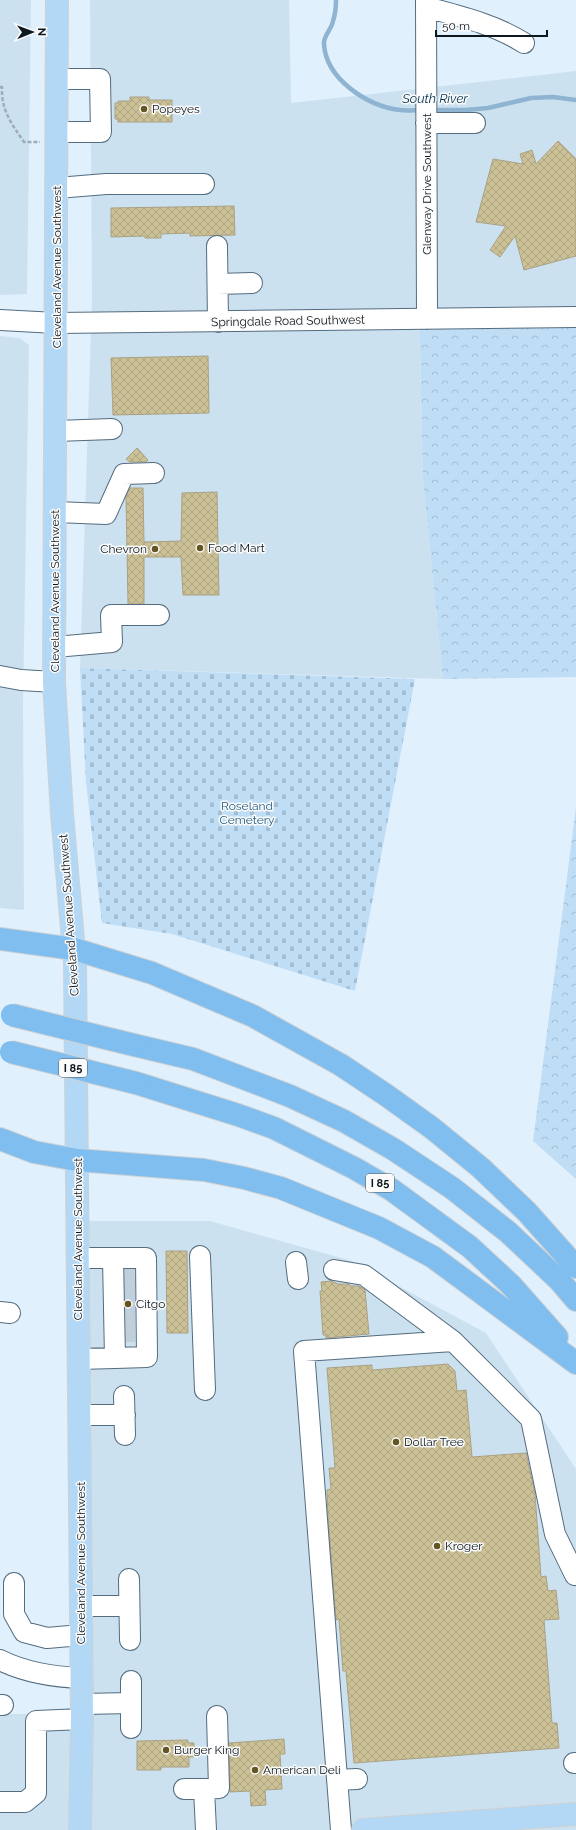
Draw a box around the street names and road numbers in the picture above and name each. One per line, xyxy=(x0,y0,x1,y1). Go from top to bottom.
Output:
street label: Glenway Drive Southwest xyxy=(420,113,434,255)
street label: Cleveland Avenue Southwest xyxy=(50,186,64,348)
street label: Springdale Road Southwest xyxy=(211,313,365,329)
street label: Cleveland Avenue Southwest xyxy=(48,510,62,672)
street label: Cleveland Avenue Southwest xyxy=(56,833,82,997)
road number: I 85 xyxy=(59,1059,87,1077)
street label: Cleveland Avenue Southwest xyxy=(71,1158,85,1320)
road number: I 85 xyxy=(366,1174,394,1192)
street label: Cleveland Avenue Southwest xyxy=(74,1482,88,1644)

